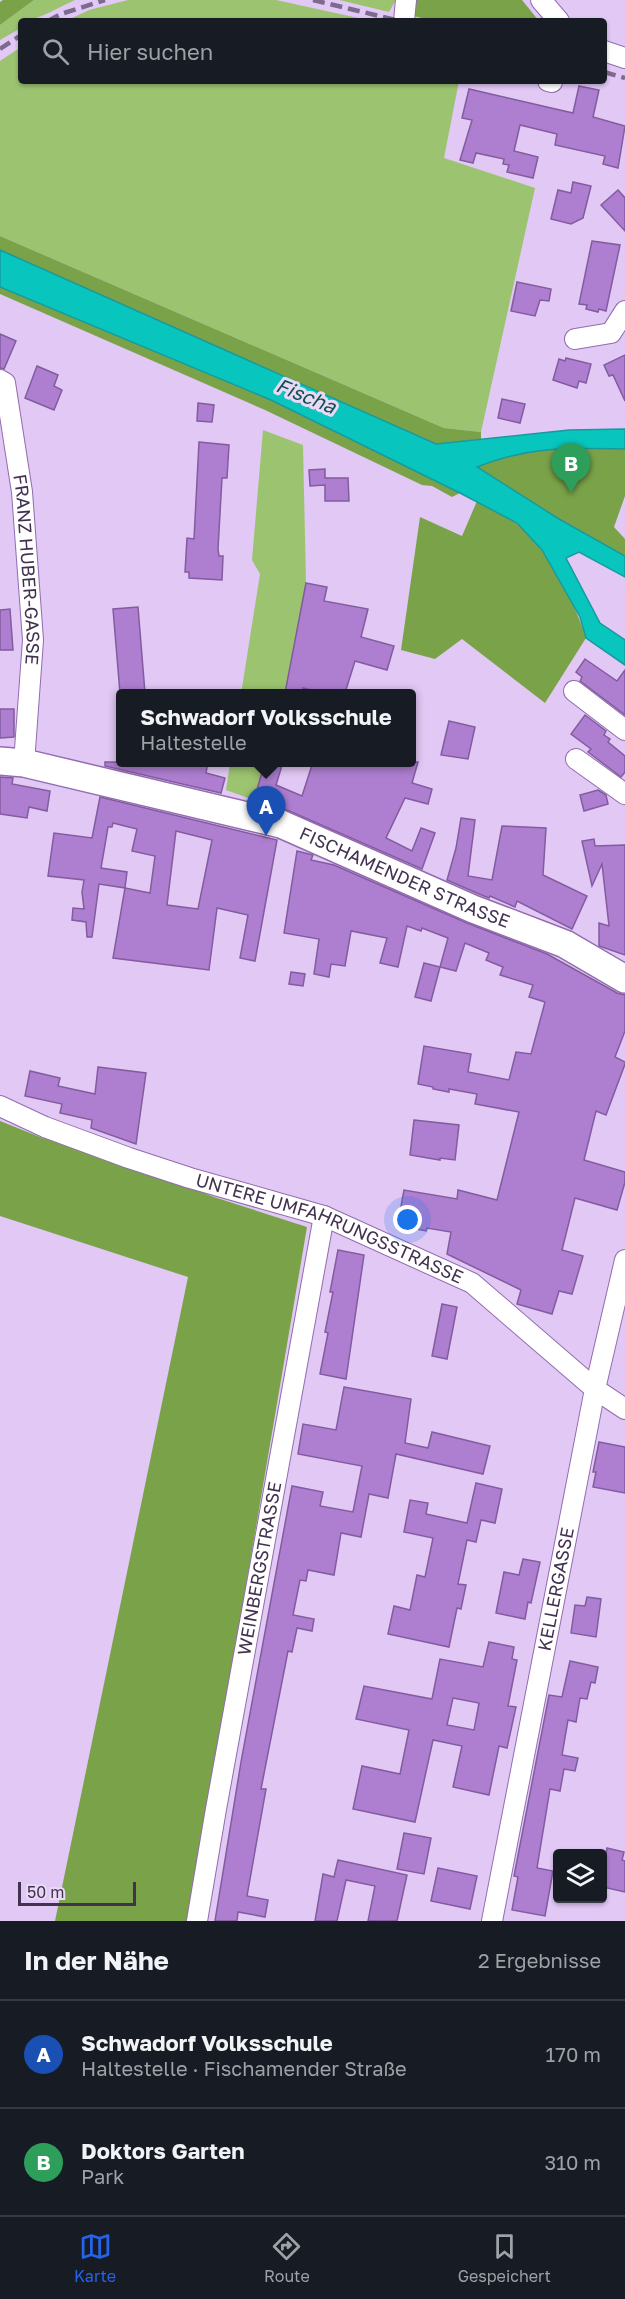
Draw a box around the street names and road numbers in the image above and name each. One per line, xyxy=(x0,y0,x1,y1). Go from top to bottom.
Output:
street label: FRANZ HUBER-GASSE xyxy=(9,473,45,666)
street label: FISCHAMENDER STRASSE xyxy=(296,822,513,932)
street label: UNTERE UMFAHRUNGSSTRASSE xyxy=(193,1168,467,1288)
street label: WEINBERGSTRASSE xyxy=(232,1480,285,1657)
street label: KELLERGASSE xyxy=(533,1525,578,1653)

